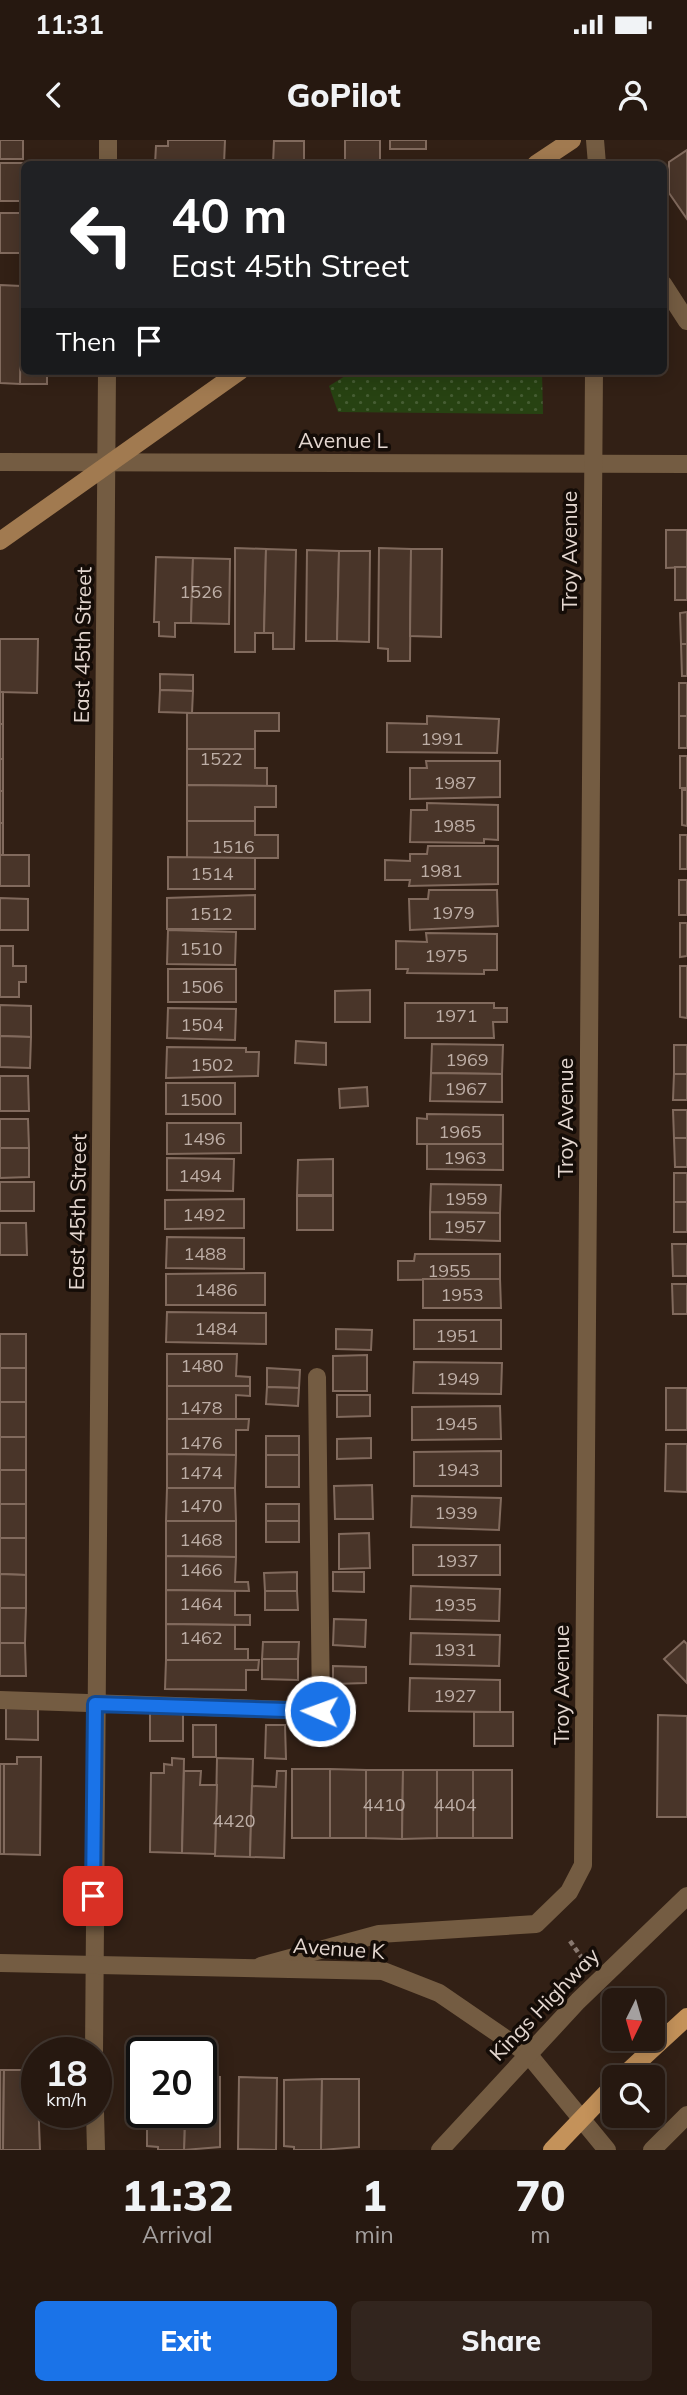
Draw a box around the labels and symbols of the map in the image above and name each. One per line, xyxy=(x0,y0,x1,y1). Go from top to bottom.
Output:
street label: Avenue L xyxy=(298,427,389,453)
street label: Troy Avenue xyxy=(556,491,582,611)
street label: East 45th Street xyxy=(68,567,96,723)
house number: 1526 xyxy=(179,580,223,603)
house number: 1991 xyxy=(420,727,464,750)
house number: 1522 xyxy=(199,747,243,770)
house number: 1987 xyxy=(433,771,477,794)
house number: 1985 xyxy=(432,814,476,837)
house number: 1516 xyxy=(211,835,255,858)
house number: 1981 xyxy=(419,859,463,882)
house number: 1514 xyxy=(190,862,234,885)
house number: 1979 xyxy=(431,901,475,924)
house number: 1512 xyxy=(189,902,233,925)
house number: 1510 xyxy=(179,937,223,960)
house number: 1975 xyxy=(424,944,468,967)
house number: 1506 xyxy=(180,975,224,998)
house number: 1971 xyxy=(434,1004,478,1027)
house number: 1504 xyxy=(180,1013,224,1036)
house number: 1969 xyxy=(445,1048,489,1071)
house number: 1502 xyxy=(190,1053,234,1076)
street label: Troy Avenue xyxy=(552,1058,578,1178)
house number: 1967 xyxy=(444,1077,488,1100)
house number: 1500 xyxy=(179,1088,223,1111)
house number: 1965 xyxy=(438,1120,482,1143)
house number: 1496 xyxy=(182,1127,226,1150)
street label: East 45th Street xyxy=(63,1134,91,1290)
house number: 1963 xyxy=(443,1146,487,1169)
house number: 1494 xyxy=(178,1164,222,1187)
house number: 1959 xyxy=(444,1187,488,1210)
house number: 1492 xyxy=(182,1203,226,1226)
house number: 1957 xyxy=(443,1215,487,1238)
house number: 1488 xyxy=(183,1242,227,1265)
house number: 1955 xyxy=(427,1259,471,1282)
house number: 1486 xyxy=(194,1278,238,1301)
house number: 1953 xyxy=(440,1283,484,1306)
house number: 1484 xyxy=(194,1317,238,1340)
house number: 1951 xyxy=(435,1324,479,1347)
house number: 1480 xyxy=(180,1354,224,1377)
house number: 1949 xyxy=(436,1367,480,1390)
house number: 1478 xyxy=(179,1396,223,1419)
house number: 1945 xyxy=(434,1412,478,1435)
house number: 1476 xyxy=(179,1431,223,1454)
house number: 1943 xyxy=(436,1458,480,1481)
house number: 1474 xyxy=(179,1461,223,1484)
house number: 1470 xyxy=(179,1494,223,1517)
house number: 1939 xyxy=(434,1501,478,1524)
house number: 1468 xyxy=(179,1528,223,1551)
house number: 1937 xyxy=(435,1549,479,1572)
house number: 1466 xyxy=(179,1558,223,1581)
house number: 1464 xyxy=(179,1592,223,1615)
house number: 1935 xyxy=(433,1593,477,1616)
street label: Troy Avenue xyxy=(548,1625,574,1745)
house number: 1462 xyxy=(179,1626,223,1649)
house number: 1931 xyxy=(433,1638,477,1661)
position arrow xyxy=(283,1674,357,1748)
house number: 1927 xyxy=(433,1684,477,1707)
house number: 4410 xyxy=(362,1793,406,1816)
house number: 4404 xyxy=(433,1793,477,1816)
house number: 4420 xyxy=(212,1809,256,1832)
pin xyxy=(63,1866,123,1926)
street label: Avenue K xyxy=(292,1932,386,1964)
street label: Kings Highway xyxy=(484,1942,604,2066)
north arrow xyxy=(602,1988,665,2051)
speed limit sign: 20 xyxy=(126,2037,217,2128)

